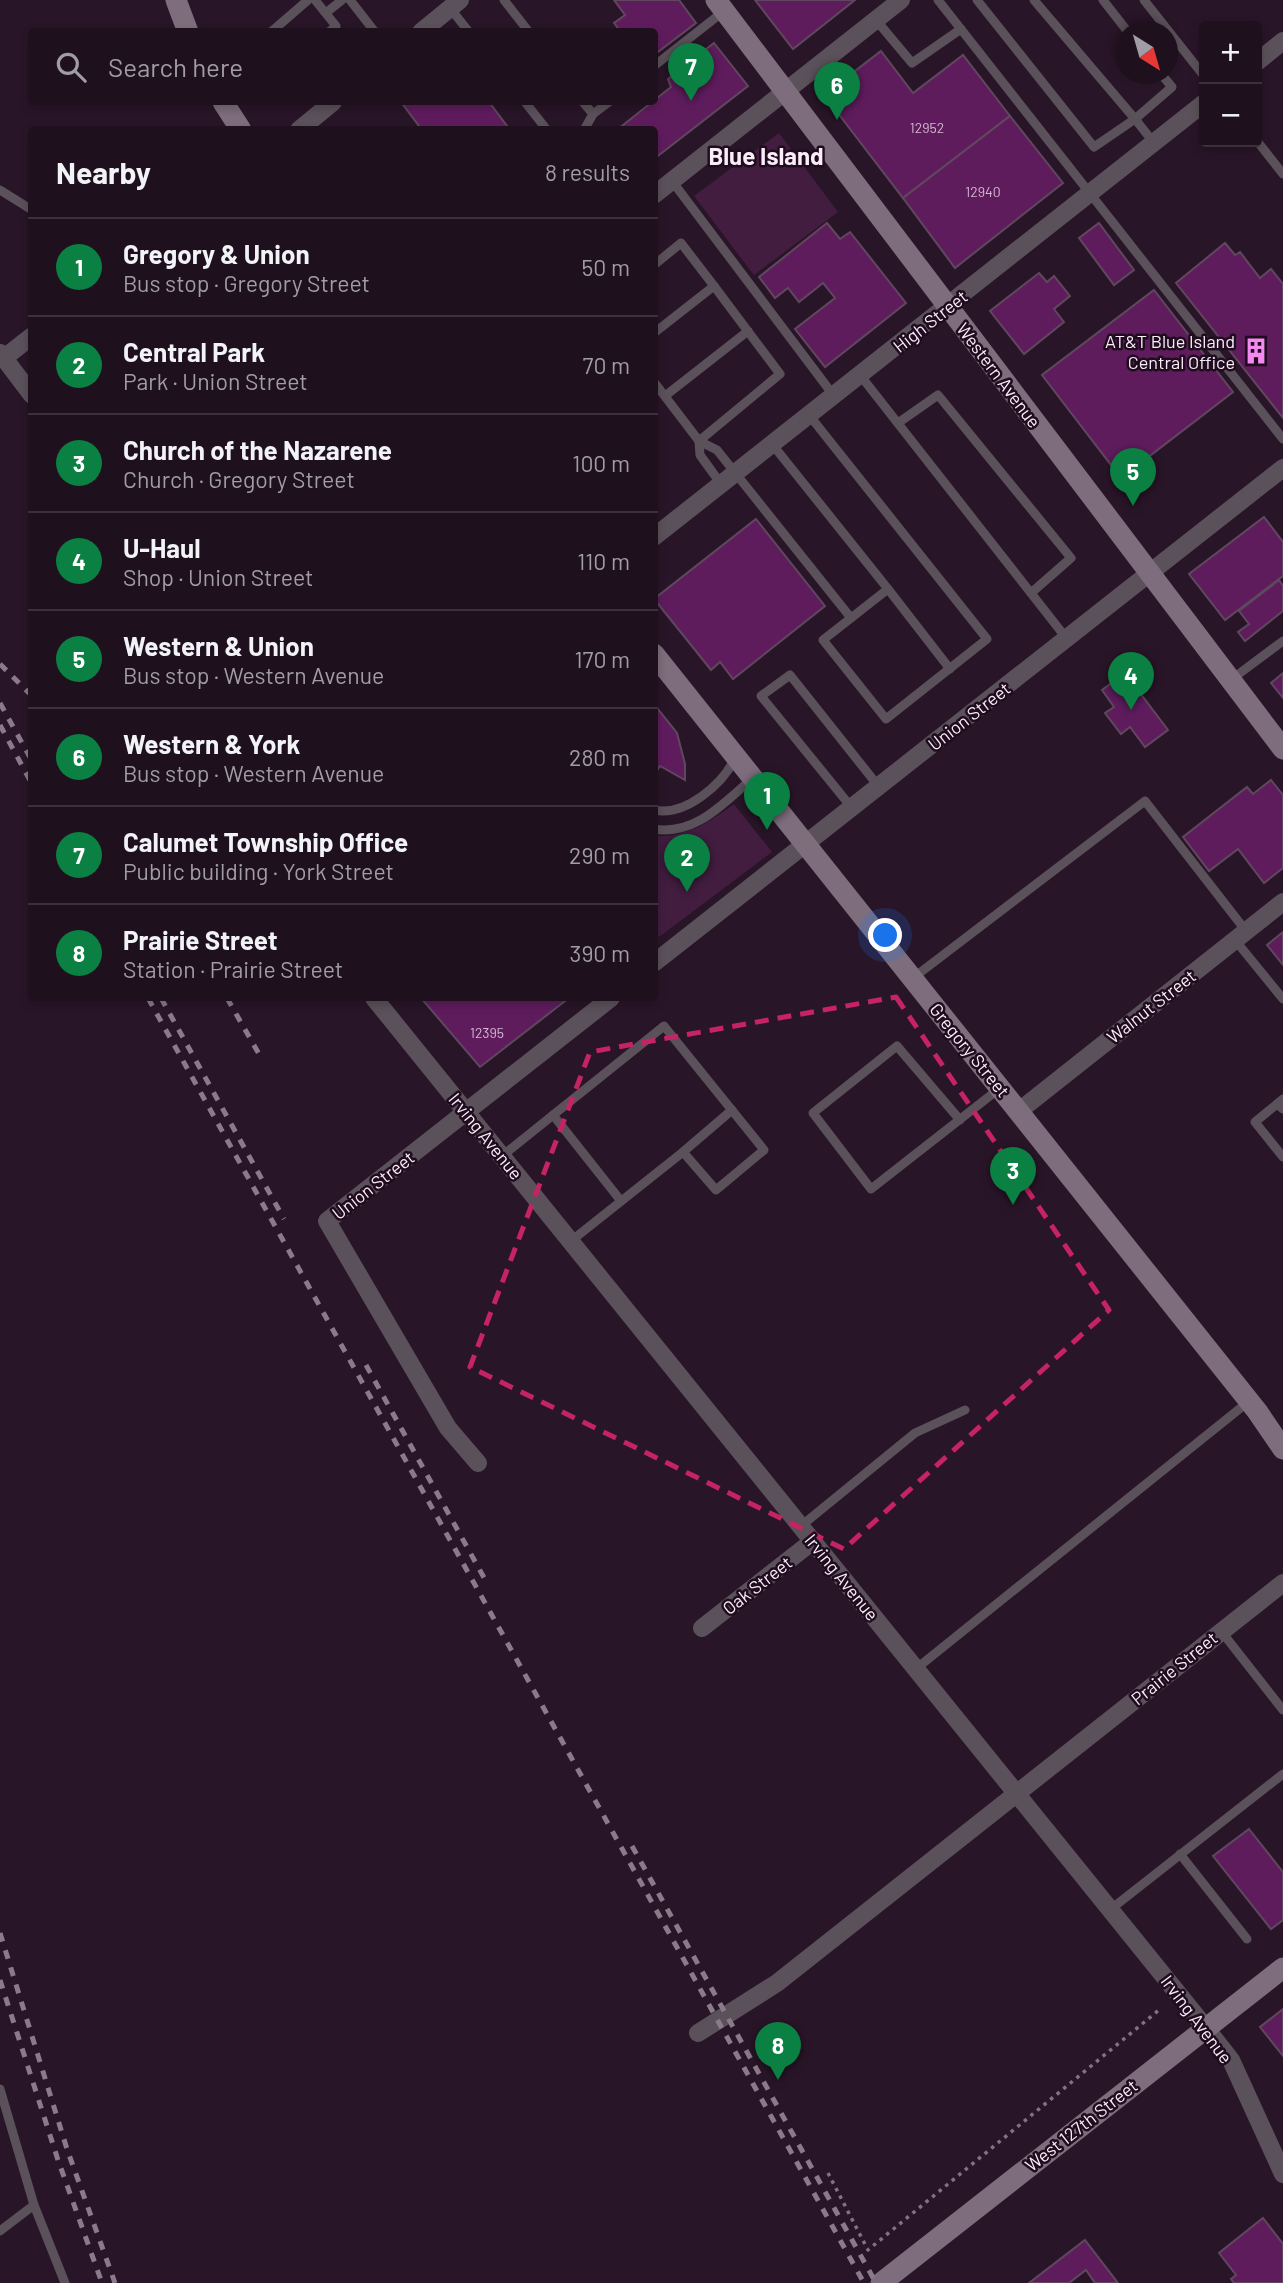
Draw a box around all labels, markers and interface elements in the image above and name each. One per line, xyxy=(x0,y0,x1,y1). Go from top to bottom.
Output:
north arrow xyxy=(1115,21,1178,84)
map controls xyxy=(1199,21,1262,147)
button: + xyxy=(1199,21,1262,84)
search box xyxy=(28,28,658,105)
pin: 7 xyxy=(668,43,714,101)
icon: search xyxy=(52,48,90,86)
text: Search here xyxy=(108,51,243,82)
pin: 6 xyxy=(814,62,860,120)
button: − xyxy=(1199,84,1262,147)
house number: 12952 xyxy=(910,119,944,136)
district label: Blue Island xyxy=(708,141,824,170)
text: Nearby xyxy=(56,154,151,190)
text: 8 results xyxy=(545,158,630,186)
house number: 12940 xyxy=(965,183,1001,200)
text: Gregory & Union xyxy=(123,238,310,269)
text: 1 xyxy=(75,253,83,281)
text: 50 m xyxy=(582,253,630,281)
text: Bus stop · Gregory Street xyxy=(123,269,370,297)
street label: High Street xyxy=(888,285,972,357)
street label: Western Avenue xyxy=(952,318,1046,432)
place label: AT&T Blue Island Central Office xyxy=(1105,330,1235,373)
text: Central Park xyxy=(123,336,265,367)
building icon: AT&T Blue Island Central Office xyxy=(1241,336,1271,366)
text: 2 xyxy=(73,351,85,379)
text: 70 m xyxy=(583,351,630,379)
text: Park · Union Street xyxy=(123,367,308,395)
text: Church of the Nazarene xyxy=(123,434,392,465)
pin: 5 xyxy=(1110,448,1156,506)
text: 3 xyxy=(73,449,85,477)
text: 100 m xyxy=(572,449,630,477)
text: Church · Gregory Street xyxy=(123,465,355,493)
text: U-Haul xyxy=(123,532,201,563)
text: 4 xyxy=(72,547,86,575)
text: 110 m xyxy=(577,547,630,575)
text: Shop · Union Street xyxy=(123,563,313,591)
text: Western & Union xyxy=(123,630,314,661)
text: 5 xyxy=(73,645,85,673)
text: 170 m xyxy=(574,645,630,673)
pin: 4 xyxy=(1108,652,1154,710)
text: Bus stop · Western Avenue xyxy=(123,661,384,689)
street label: Union Street xyxy=(924,677,1014,755)
text: Western & York xyxy=(123,728,300,759)
text: 6 xyxy=(73,743,85,771)
text: 280 m xyxy=(569,743,630,771)
text: Bus stop · Western Avenue xyxy=(123,759,384,787)
pin: 1 xyxy=(744,772,790,830)
text: Calumet Township Office xyxy=(123,826,408,857)
pin: 2 xyxy=(664,834,710,892)
text: 7 xyxy=(73,841,85,869)
text: 290 m xyxy=(569,841,630,869)
text: Public building · York Street xyxy=(123,857,394,885)
your location xyxy=(868,918,902,952)
text: Prairie Street xyxy=(123,924,278,955)
text: 8 xyxy=(73,939,85,967)
text: 390 m xyxy=(570,939,630,967)
text: Station · Prairie Street xyxy=(123,955,343,983)
street label: Walnut Street xyxy=(1102,964,1200,1048)
street label: Gregory Street xyxy=(925,999,1015,1101)
house number: 12395 xyxy=(470,1024,504,1041)
street label: Irving Avenue xyxy=(444,1088,528,1184)
street label: Union Street xyxy=(328,1146,418,1224)
pin: 3 xyxy=(990,1147,1036,1205)
street label: Irving Avenue xyxy=(800,1529,884,1625)
street label: Oak Street xyxy=(718,1551,796,1619)
street label: Prairie Street xyxy=(1126,1627,1222,1709)
street label: Irving Avenue xyxy=(1157,1970,1237,2068)
pin: 8 xyxy=(755,2022,801,2080)
street label: West 127th Street xyxy=(1020,2074,1142,2176)

